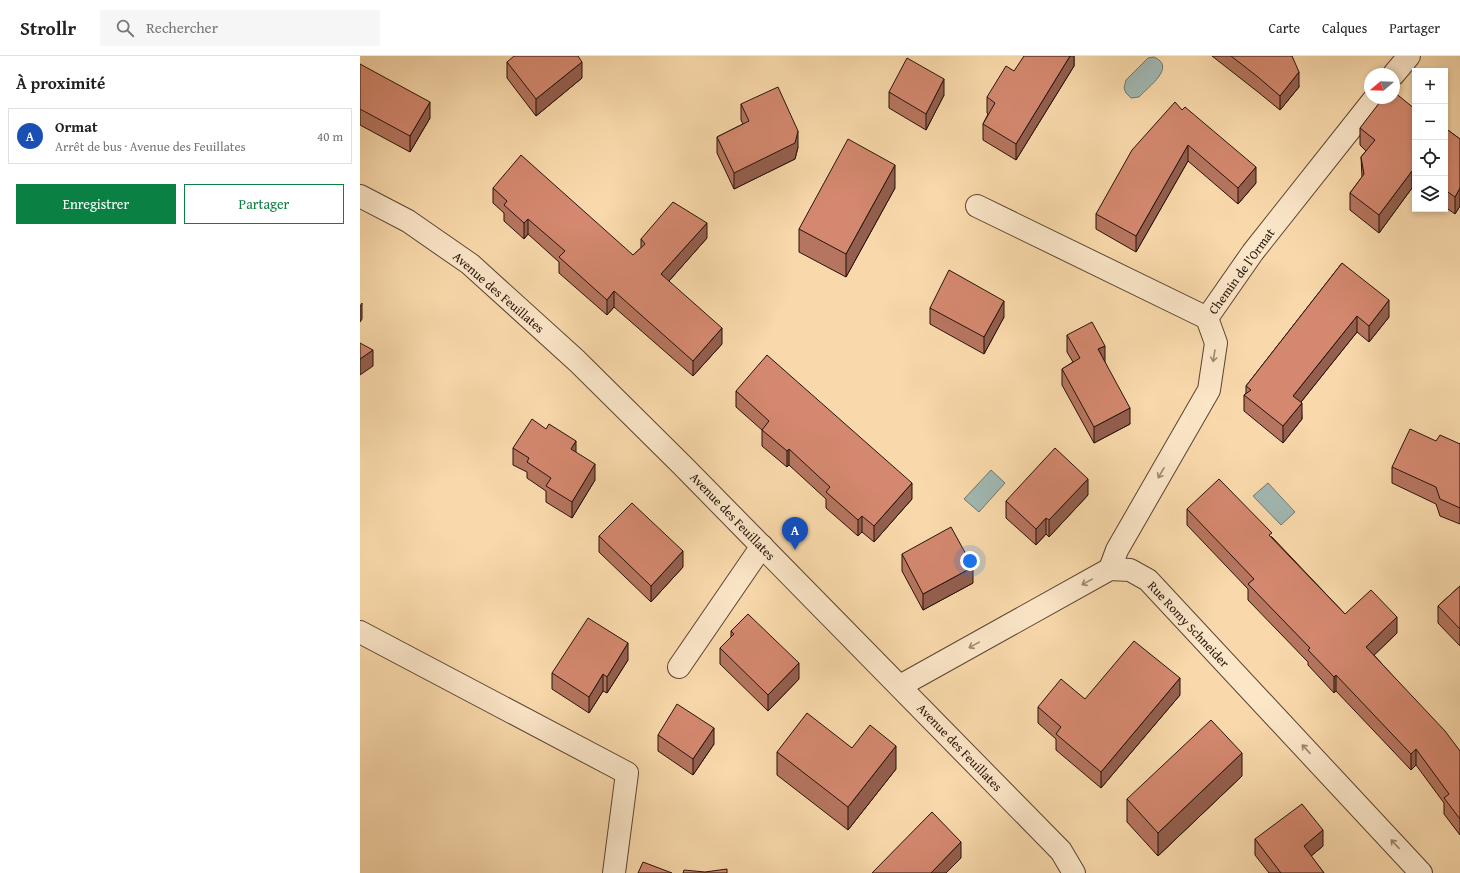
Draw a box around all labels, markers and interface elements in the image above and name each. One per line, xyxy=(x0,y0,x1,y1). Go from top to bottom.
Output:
search box xyxy=(100,10,380,46)
text: Strollr xyxy=(20,14,76,42)
icon: search xyxy=(114,17,136,39)
text: Rechercher xyxy=(146,17,218,38)
text: Carte xyxy=(1268,18,1300,38)
text: Calques xyxy=(1322,18,1367,38)
text: Partager xyxy=(1389,18,1440,38)
north arrow xyxy=(1364,68,1400,104)
map controls xyxy=(1412,68,1448,212)
button: + xyxy=(1412,68,1448,104)
text: À proximité xyxy=(16,70,105,95)
button: − xyxy=(1412,104,1448,140)
text: Ormat xyxy=(55,116,98,137)
text: A xyxy=(26,127,34,146)
text: 40 m xyxy=(317,127,343,146)
text: Arrêt de bus · Avenue des Feuillates xyxy=(55,137,246,156)
button: locate xyxy=(1412,140,1448,176)
button: layers xyxy=(1412,176,1448,212)
button: Enregistrer xyxy=(16,184,176,224)
button: Partager xyxy=(184,184,344,224)
street label: Chemin de l'Ormat xyxy=(1204,224,1279,318)
street label: Avenue des Feuillates xyxy=(449,247,549,338)
one-way arrow xyxy=(1210,349,1218,362)
one-way arrow xyxy=(1157,467,1165,479)
street label: Avenue des Feuillates xyxy=(686,468,780,565)
pin: A xyxy=(782,517,808,550)
your location xyxy=(960,551,980,571)
street label: Rue Romy Schneider xyxy=(1143,577,1234,672)
one-way arrow xyxy=(1082,579,1094,586)
one-way arrow xyxy=(968,642,980,650)
street label: Avenue des Feuillates xyxy=(913,699,1007,796)
one-way arrow xyxy=(1302,745,1311,755)
one-way arrow xyxy=(1391,840,1400,850)

